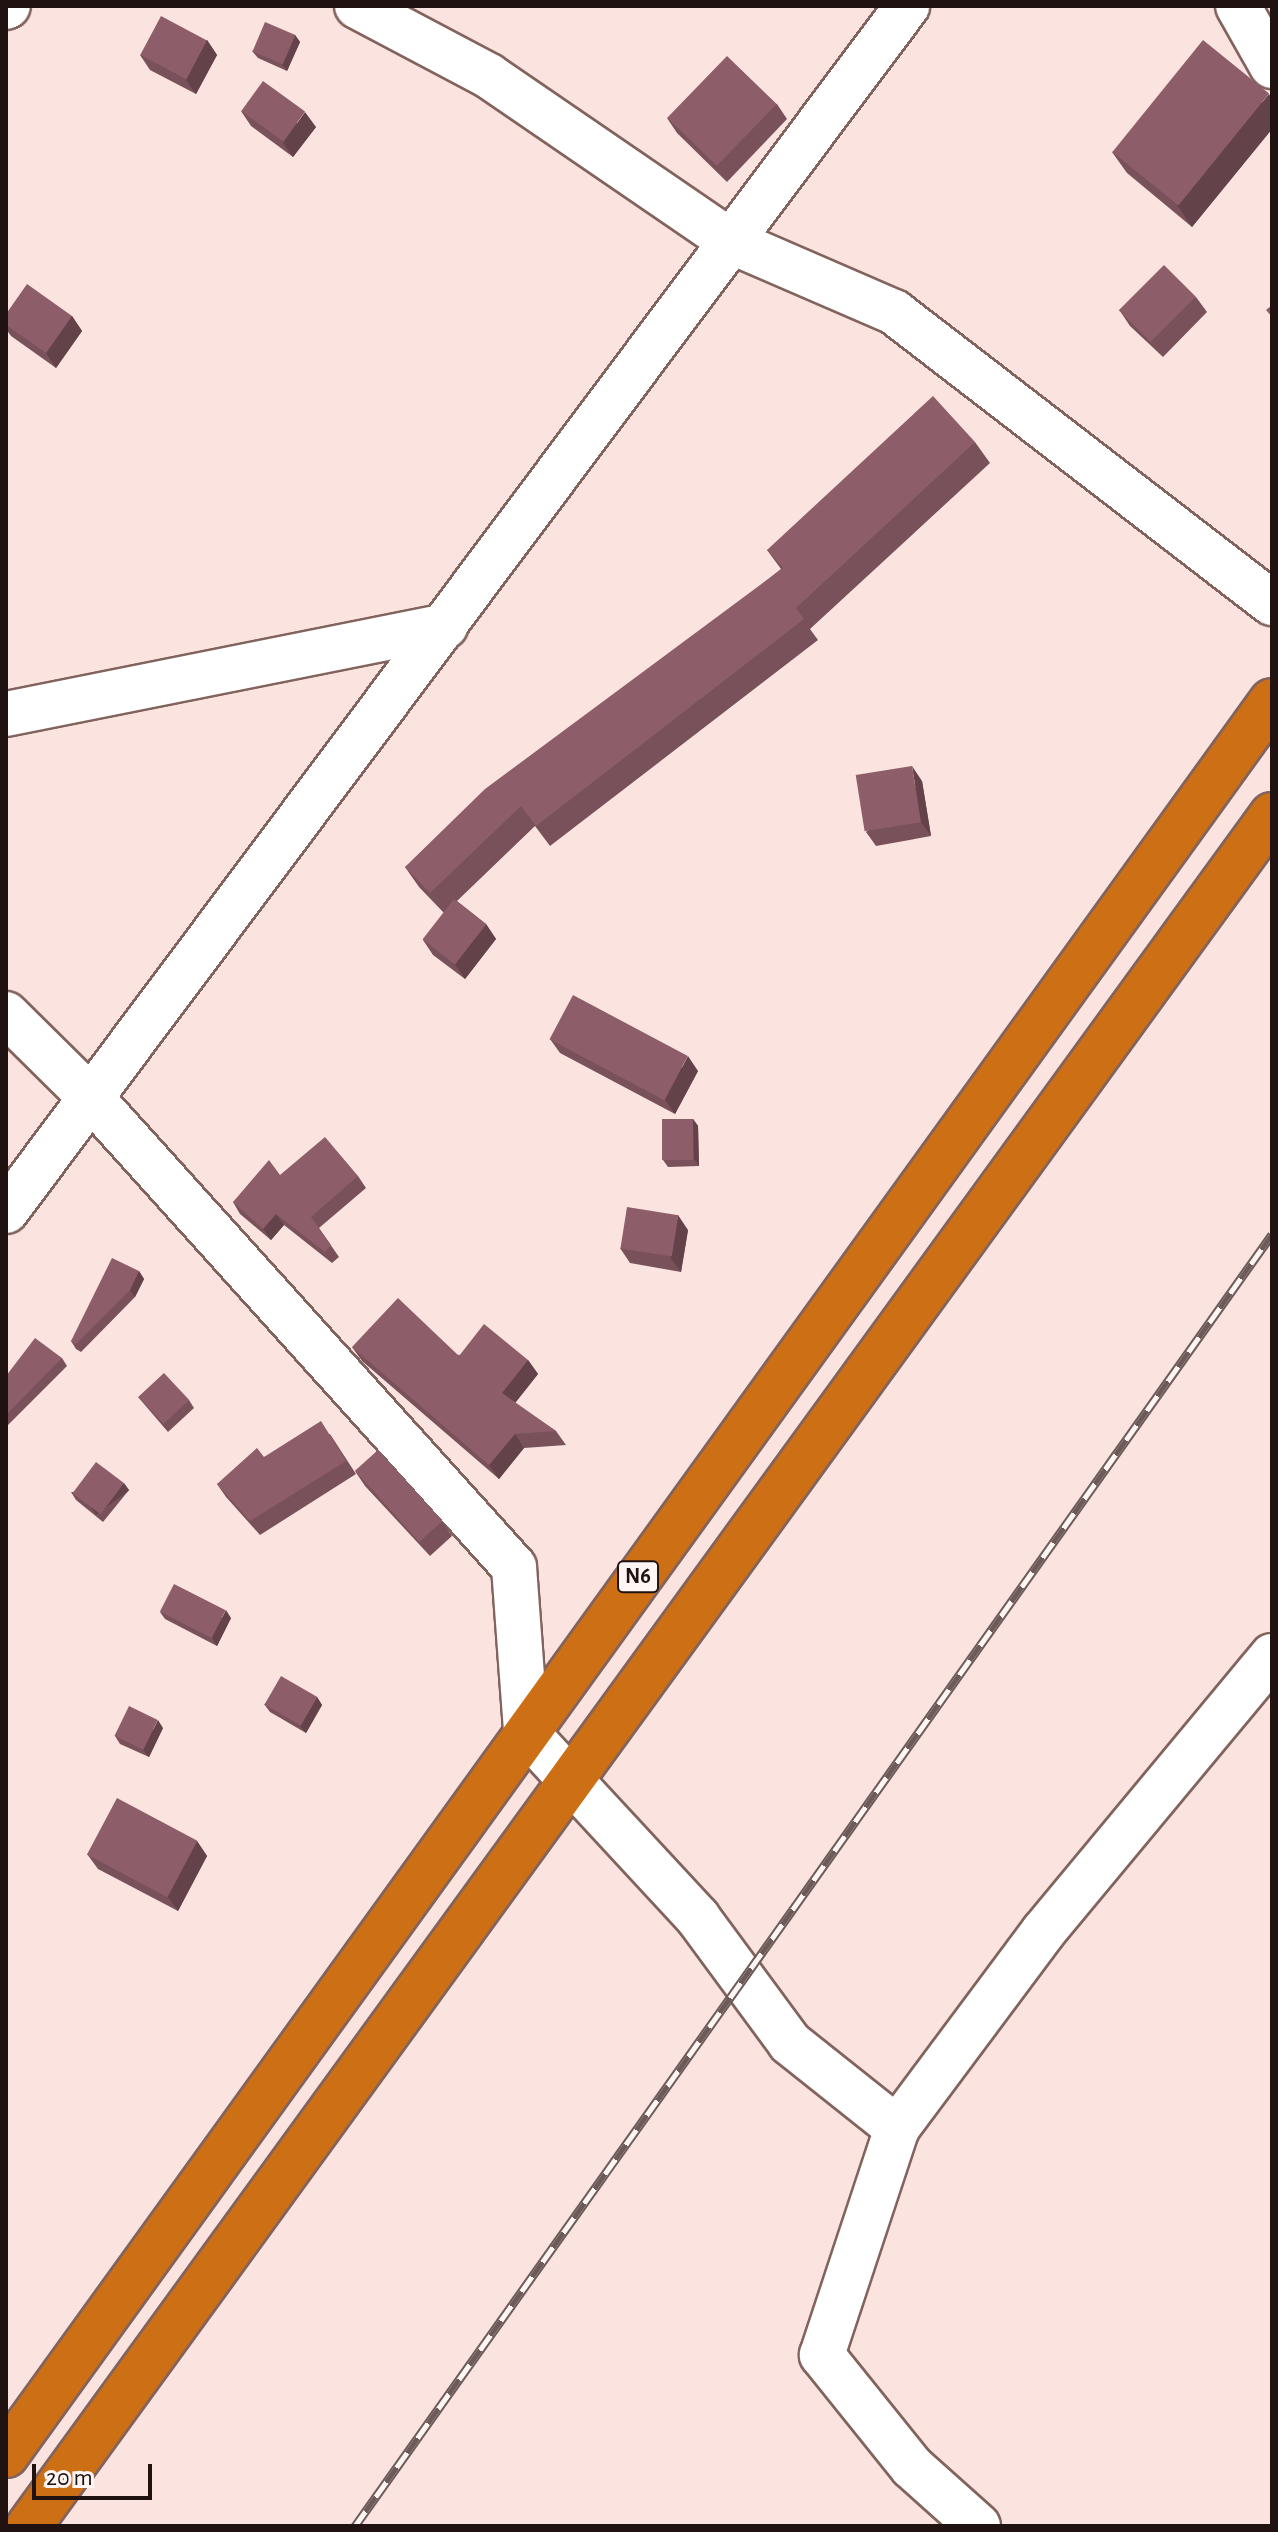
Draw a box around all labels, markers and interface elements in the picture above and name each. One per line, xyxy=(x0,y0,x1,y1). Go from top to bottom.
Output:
road number: N6 xyxy=(616,1559,660,1595)
scale bar xyxy=(36,2448,156,2498)
text: 20 m xyxy=(46,2466,93,2490)

